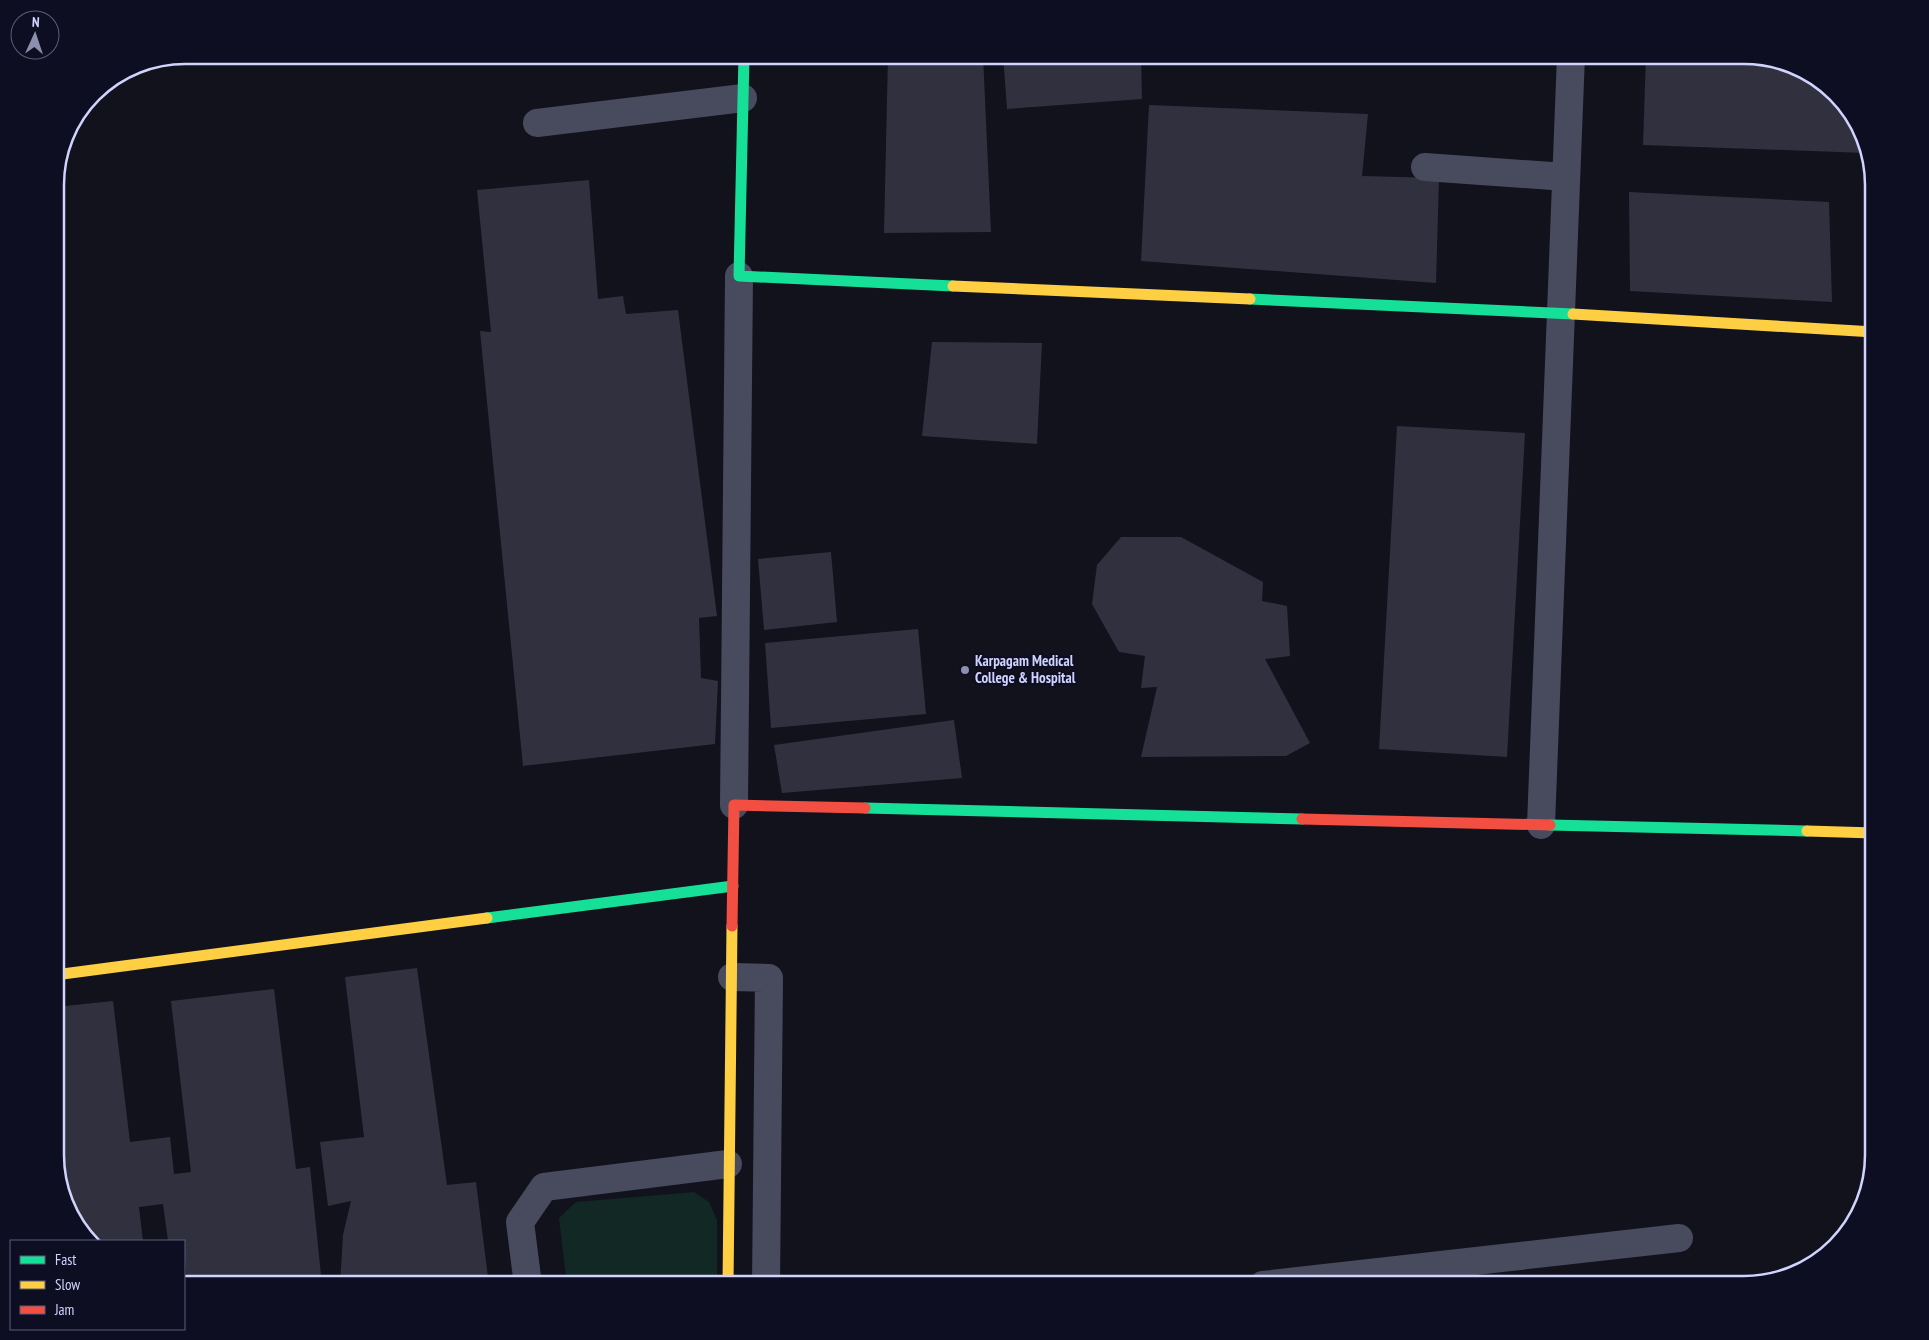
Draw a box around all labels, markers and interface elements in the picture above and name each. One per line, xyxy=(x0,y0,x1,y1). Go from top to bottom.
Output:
north arrow xyxy=(10,10,60,60)
text: N xyxy=(31,13,40,31)
place label: Karpagam Medical College & Hospital xyxy=(975,651,1076,687)
marker: Karpagam Medical College & Hospital xyxy=(959,664,971,676)
legend xyxy=(10,1240,185,1330)
text: Fast xyxy=(55,1250,76,1269)
text: Slow xyxy=(55,1275,80,1294)
text: Jam xyxy=(54,1300,74,1319)

